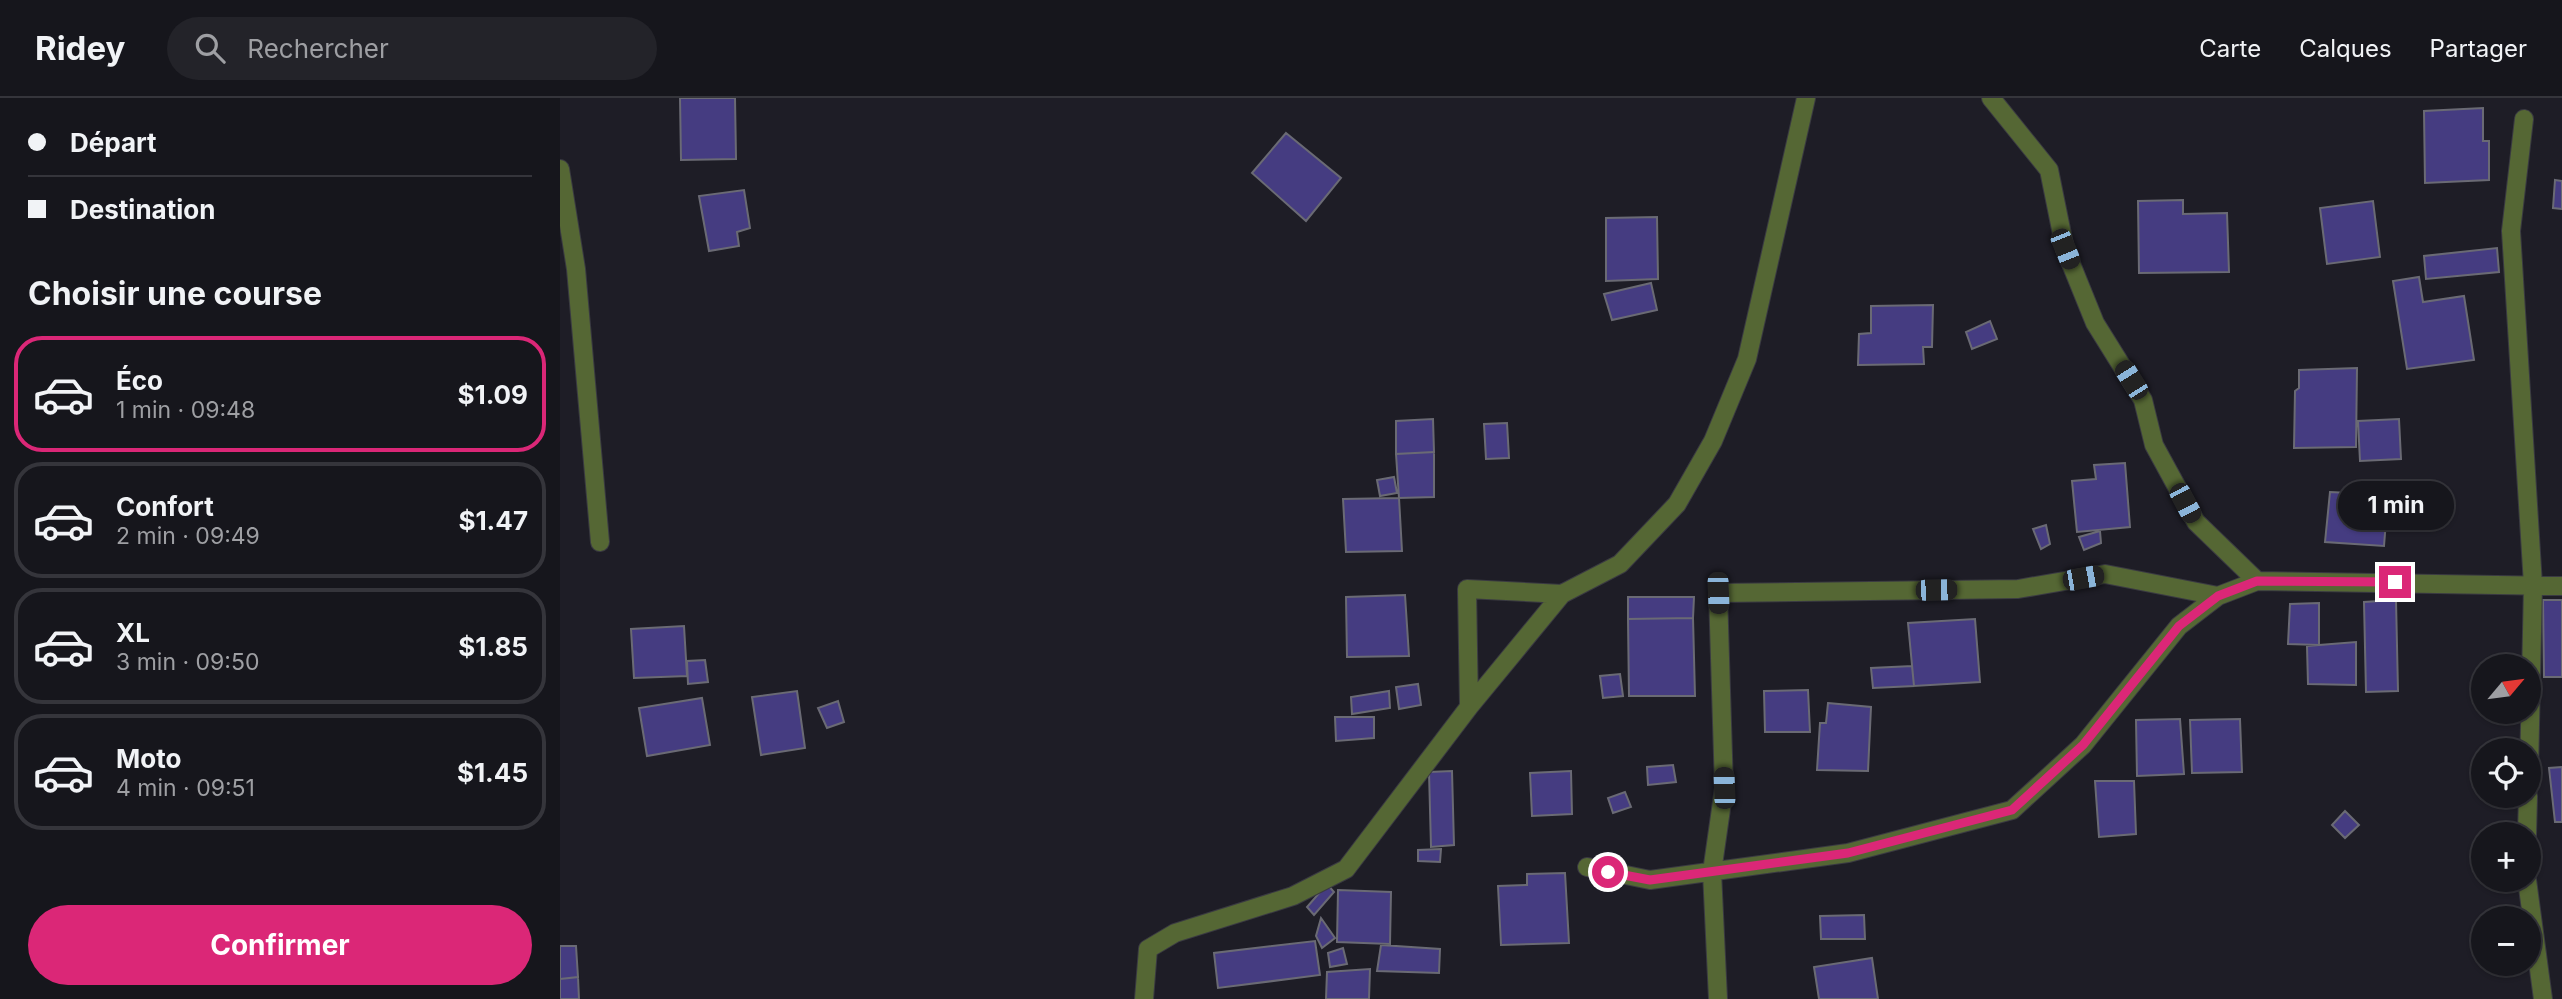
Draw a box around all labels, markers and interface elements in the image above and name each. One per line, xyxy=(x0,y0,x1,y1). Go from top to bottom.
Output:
search box xyxy=(167,17,657,80)
text: Ridey xyxy=(35,28,125,68)
icon: search xyxy=(191,29,229,67)
text: Rechercher xyxy=(247,33,389,64)
text: Carte xyxy=(2199,34,2261,63)
text: Calques xyxy=(2299,34,2392,63)
text: Partager xyxy=(2430,34,2527,63)
text: Départ xyxy=(70,127,157,158)
text: Destination xyxy=(70,194,215,225)
car xyxy=(2048,226,2083,272)
text: Choisir une course xyxy=(28,274,322,313)
car xyxy=(2111,357,2152,403)
icon: car xyxy=(32,363,95,426)
text: Éco xyxy=(116,365,163,396)
text: $1.09 xyxy=(457,379,528,410)
text: 1 min · 09:48 xyxy=(116,396,255,424)
car xyxy=(2166,480,2205,526)
callout: 1 min xyxy=(2337,480,2453,530)
icon: car xyxy=(32,489,95,552)
text: Confort xyxy=(116,491,214,522)
text: 1 min xyxy=(2368,491,2424,519)
text: $1.47 xyxy=(458,505,528,536)
text: 2 min · 09:49 xyxy=(116,522,260,550)
car xyxy=(2061,564,2106,592)
route end xyxy=(2379,566,2411,598)
car xyxy=(1707,572,1730,614)
car xyxy=(1915,579,1958,601)
icon: car xyxy=(32,615,95,678)
text: XL xyxy=(116,617,150,648)
text: $1.85 xyxy=(458,631,528,662)
text: 3 min · 09:50 xyxy=(116,648,259,676)
north arrow xyxy=(2471,654,2541,724)
map controls xyxy=(2471,654,2541,976)
button: locate xyxy=(2471,738,2541,808)
icon: car xyxy=(32,741,95,804)
text: Moto xyxy=(116,743,181,774)
text: $1.45 xyxy=(457,757,528,788)
car xyxy=(1713,767,1736,809)
text: 4 min · 09:51 xyxy=(116,774,255,802)
button: + xyxy=(2471,822,2541,892)
route start xyxy=(1592,856,1624,888)
button: Confirmer xyxy=(28,905,532,985)
button: − xyxy=(2471,906,2541,976)

